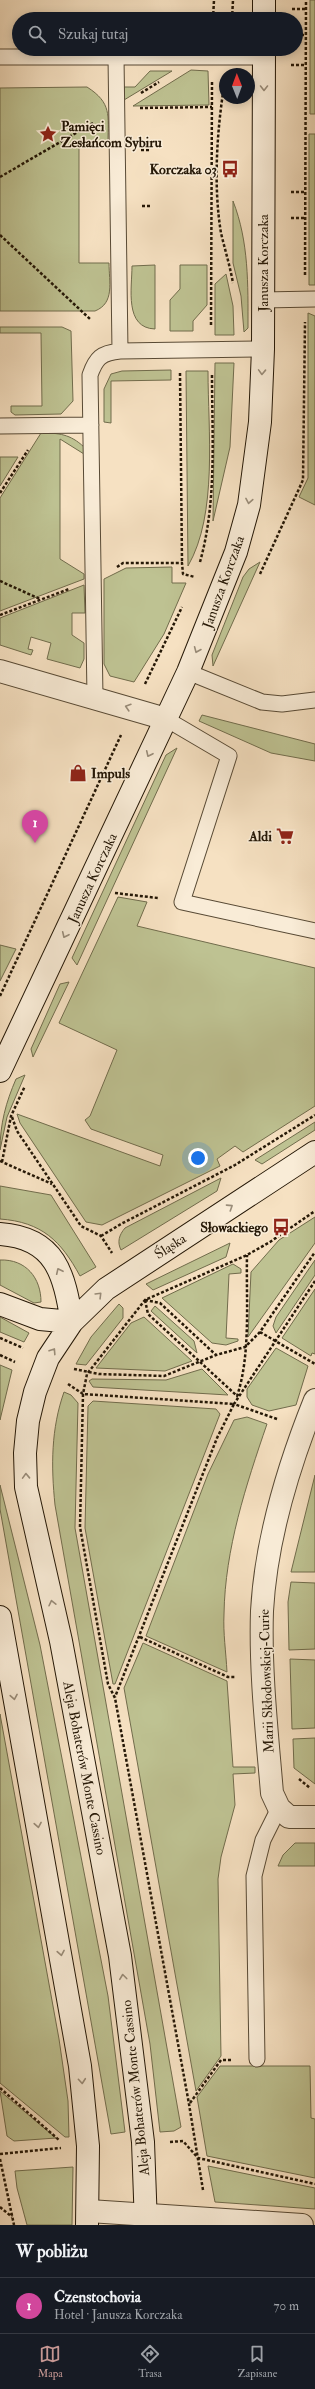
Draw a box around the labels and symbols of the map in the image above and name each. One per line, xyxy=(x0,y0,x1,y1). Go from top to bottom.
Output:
north arrow xyxy=(219,68,255,104)
one-way arrow xyxy=(260,85,268,91)
place label: Pamięci Zesłańcom Sybiru xyxy=(61,118,162,152)
place icon: Pamięci Zesłańcom Sybiru xyxy=(38,124,58,144)
bus stop icon: Korczaka 03 xyxy=(220,159,240,179)
place label: Korczaka 03 xyxy=(150,161,217,178)
street label: Janusza Korczaka xyxy=(255,214,272,313)
one-way arrow xyxy=(258,369,266,375)
one-way arrow xyxy=(246,498,254,504)
street label: Janusza Korczaka xyxy=(198,533,248,632)
one-way arrow xyxy=(194,646,202,653)
one-way arrow xyxy=(125,703,132,712)
one-way arrow xyxy=(146,750,154,757)
shop icon: Impuls xyxy=(68,763,88,783)
place label: Impuls xyxy=(91,765,130,783)
pin: 1 xyxy=(22,810,48,843)
supermarket icon: Aldi xyxy=(275,826,295,846)
place label: Aldi xyxy=(248,828,272,845)
street label: Janusza Korczaka xyxy=(64,830,121,927)
one-way arrow xyxy=(62,931,70,939)
your location xyxy=(188,1148,208,1168)
one-way arrow xyxy=(226,1204,233,1211)
bus stop icon: Słowackiego xyxy=(271,1217,291,1237)
place label: Słowackiego xyxy=(200,1219,268,1237)
street label: Śląska xyxy=(151,1230,189,1263)
one-way arrow xyxy=(56,1268,64,1275)
one-way arrow xyxy=(94,1292,102,1300)
one-way arrow xyxy=(48,1348,56,1355)
one-way arrow xyxy=(21,1473,30,1479)
one-way arrow xyxy=(48,1600,57,1607)
street label: Marii Skłodowskiej-Curie xyxy=(255,1609,278,1753)
street label: Aleja Bohaterów Monte Cassino xyxy=(59,1679,110,1857)
one-way arrow xyxy=(10,1694,18,1700)
one-way arrow xyxy=(33,1822,41,1828)
one-way arrow xyxy=(57,1950,65,1956)
one-way arrow xyxy=(119,1974,128,1980)
street label: Aleja Bohaterów Monte Cassino xyxy=(118,1999,153,2178)
one-way arrow xyxy=(77,2078,86,2084)

